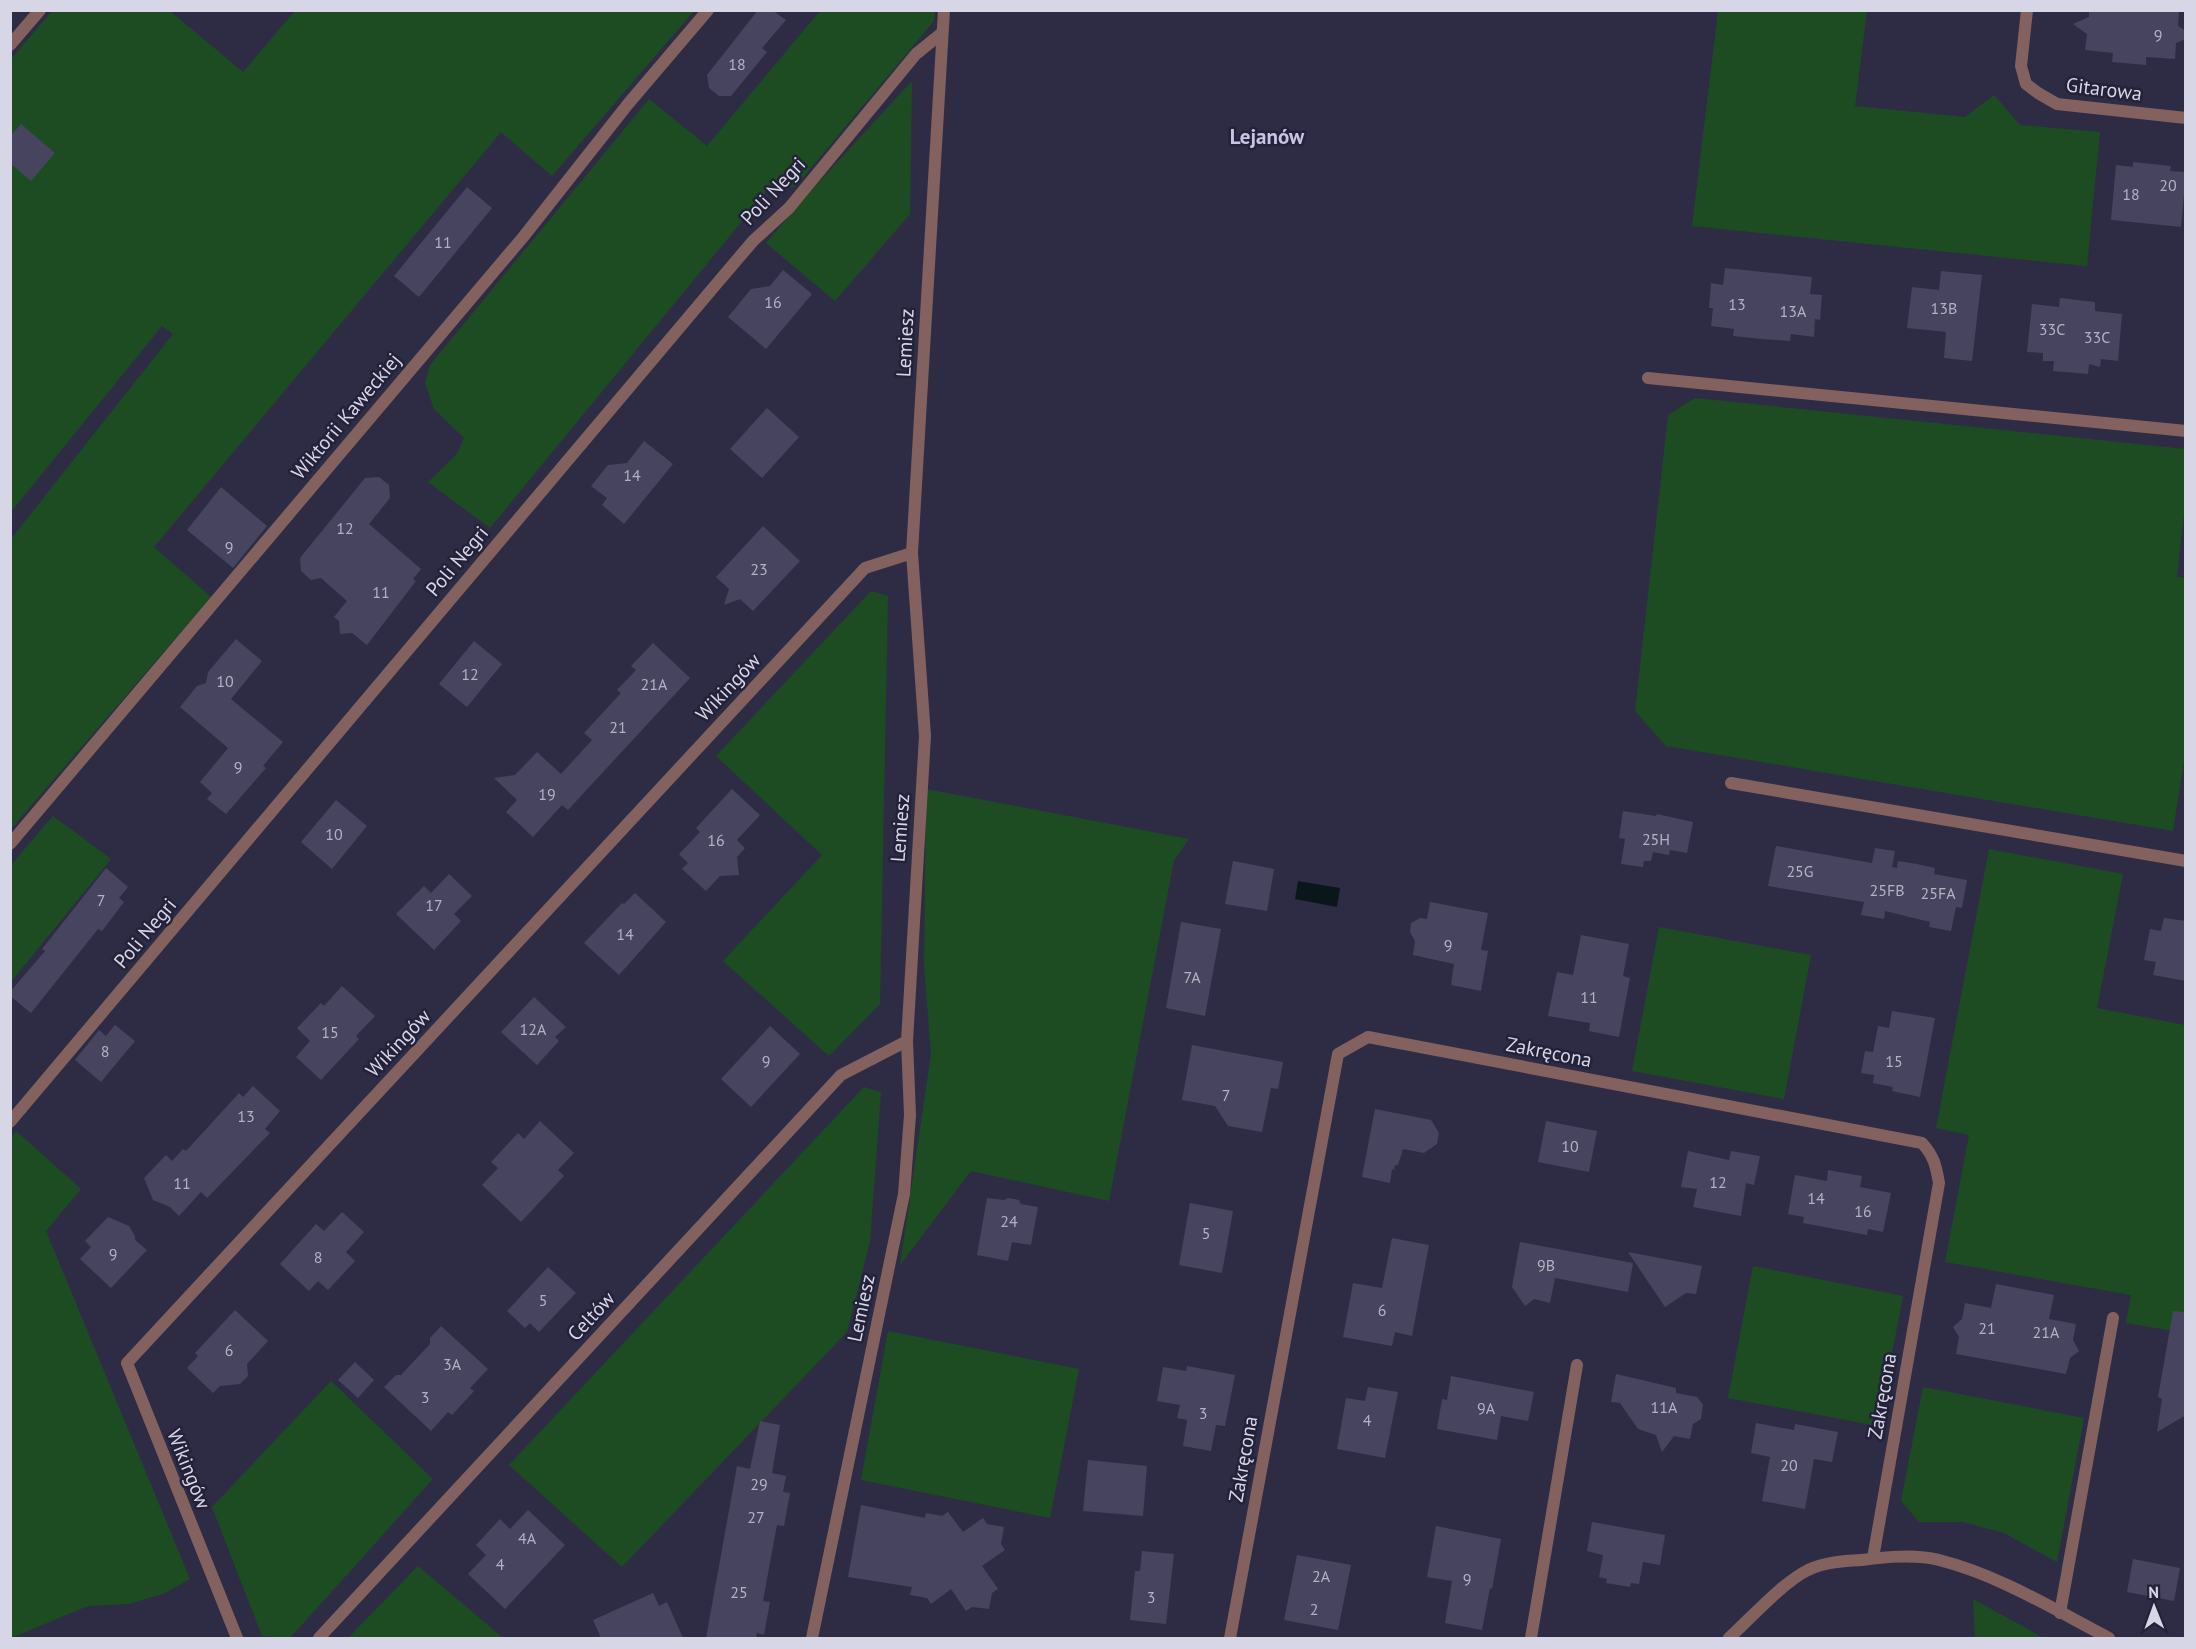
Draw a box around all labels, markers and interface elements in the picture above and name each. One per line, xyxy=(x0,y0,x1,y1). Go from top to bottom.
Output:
house number: 9 xyxy=(2154,25,2162,45)
house number: 18 xyxy=(728,54,746,74)
street label: Gitarowa xyxy=(2065,71,2143,107)
district label: Lejanów xyxy=(1230,123,1305,150)
street label: Poli Negri xyxy=(735,151,811,231)
house number: 20 xyxy=(2159,175,2177,195)
house number: 18 xyxy=(2122,184,2140,204)
house number: 11 xyxy=(434,232,452,252)
house number: 16 xyxy=(764,292,782,312)
house number: 13 xyxy=(1728,294,1746,314)
house number: 13B xyxy=(1931,298,1957,318)
house number: 13A xyxy=(1780,301,1807,321)
street label: Lemiesz xyxy=(890,308,920,378)
house number: 33C xyxy=(2039,319,2065,339)
house number: 33C xyxy=(2084,327,2110,347)
street label: Wiktorii Kaweckiej xyxy=(286,347,406,485)
house number: 14 xyxy=(623,465,641,485)
house number: 12 xyxy=(336,518,354,538)
street label: Poli Negri xyxy=(420,520,494,602)
house number: 9 xyxy=(225,537,233,557)
house number: 23 xyxy=(750,559,768,579)
house number: 11 xyxy=(372,582,390,602)
street label: Wikingów xyxy=(690,647,766,726)
house number: 12 xyxy=(461,664,479,684)
house number: 10 xyxy=(216,671,234,691)
house number: 21A xyxy=(641,674,668,694)
house number: 21 xyxy=(609,717,627,737)
house number: 9 xyxy=(234,757,242,777)
house number: 19 xyxy=(538,784,556,804)
street label: Lemiesz xyxy=(885,793,915,863)
house number: 10 xyxy=(325,824,343,844)
house number: 25H xyxy=(1642,829,1670,849)
house number: 16 xyxy=(707,830,725,850)
house number: 25G xyxy=(1786,861,1814,881)
house number: 25FB xyxy=(1869,880,1905,900)
house number: 25FA xyxy=(1920,883,1956,903)
house number: 7 xyxy=(97,890,105,910)
street label: Poli Negri xyxy=(108,892,182,974)
house number: 17 xyxy=(425,895,443,915)
house number: 14 xyxy=(616,924,634,944)
house number: 9 xyxy=(1444,935,1452,955)
house number: 7A xyxy=(1183,967,1201,987)
house number: 11 xyxy=(1580,987,1598,1007)
street label: Wikingów xyxy=(360,1003,436,1082)
house number: 12A xyxy=(520,1019,547,1039)
house number: 15 xyxy=(321,1022,339,1042)
street label: Zakręcona xyxy=(1504,1031,1594,1073)
house number: 8 xyxy=(101,1041,109,1061)
house number: 9 xyxy=(762,1051,770,1071)
house number: 15 xyxy=(1885,1051,1903,1071)
house number: 7 xyxy=(1222,1085,1230,1105)
house number: 13 xyxy=(237,1106,255,1126)
house number: 10 xyxy=(1561,1136,1579,1156)
house number: 12 xyxy=(1709,1172,1727,1192)
house number: 11 xyxy=(173,1173,191,1193)
house number: 14 xyxy=(1807,1188,1825,1208)
house number: 16 xyxy=(1854,1201,1872,1221)
house number: 24 xyxy=(1000,1211,1018,1231)
house number: 5 xyxy=(1202,1223,1210,1243)
house number: 9 xyxy=(109,1244,117,1264)
house number: 8 xyxy=(314,1247,322,1267)
house number: 9B xyxy=(1537,1255,1555,1275)
street label: Lemiesz xyxy=(841,1272,881,1344)
street label: Celtów xyxy=(562,1286,621,1346)
house number: 5 xyxy=(539,1290,547,1310)
house number: 6 xyxy=(1378,1300,1386,1320)
house number: 21 xyxy=(1978,1318,1996,1338)
house number: 21A xyxy=(2033,1322,2060,1342)
house number: 6 xyxy=(225,1340,233,1360)
street label: Zakręcona xyxy=(1862,1351,1902,1441)
house number: 3A xyxy=(443,1354,462,1374)
house number: 3 xyxy=(421,1387,429,1407)
house number: 11A xyxy=(1651,1397,1678,1417)
house number: 9A xyxy=(1477,1398,1496,1418)
house number: 3 xyxy=(1199,1403,1207,1423)
house number: 4 xyxy=(1363,1410,1372,1430)
street label: Zakręcona xyxy=(1223,1414,1263,1504)
street label: Wikingów xyxy=(161,1425,217,1513)
house number: 20 xyxy=(1780,1455,1798,1475)
house number: 29 xyxy=(750,1474,768,1494)
house number: 27 xyxy=(747,1507,765,1527)
house number: 4A xyxy=(518,1528,537,1548)
house number: 4 xyxy=(496,1554,505,1574)
house number: 2A xyxy=(1312,1566,1331,1586)
house number: 9 xyxy=(1463,1569,1471,1589)
north arrow xyxy=(2124,1577,2184,1637)
house number: 25 xyxy=(730,1582,748,1602)
text: N xyxy=(2148,1582,2159,1602)
house number: 3 xyxy=(1147,1587,1155,1607)
house number: 2 xyxy=(1310,1599,1318,1619)

